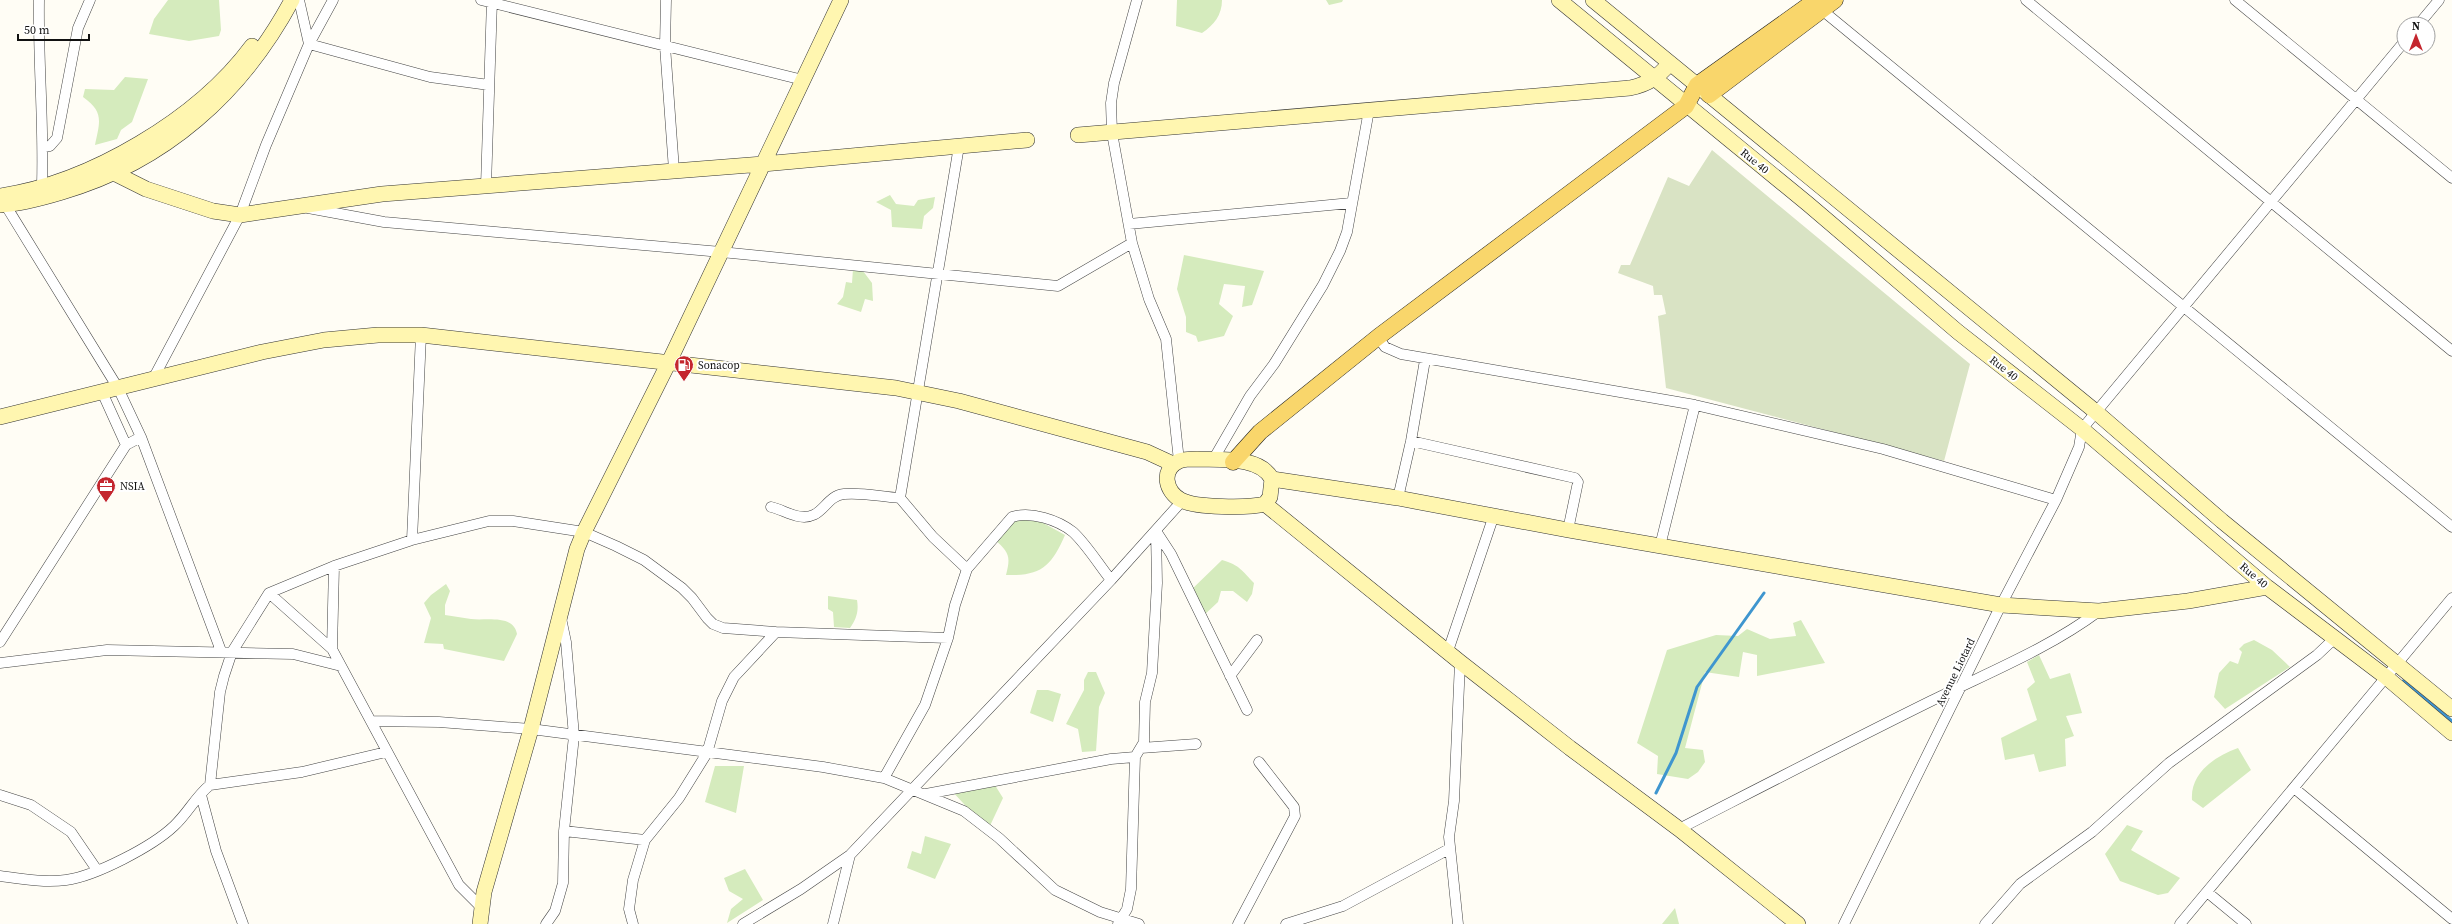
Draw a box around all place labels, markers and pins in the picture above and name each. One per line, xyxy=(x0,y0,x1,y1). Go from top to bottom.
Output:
fuel station icon: Sonacop xyxy=(673,354,695,382)
place label: Sonacop xyxy=(698,358,740,373)
office icon: NSIA xyxy=(95,475,117,503)
place label: NSIA xyxy=(120,479,146,494)

